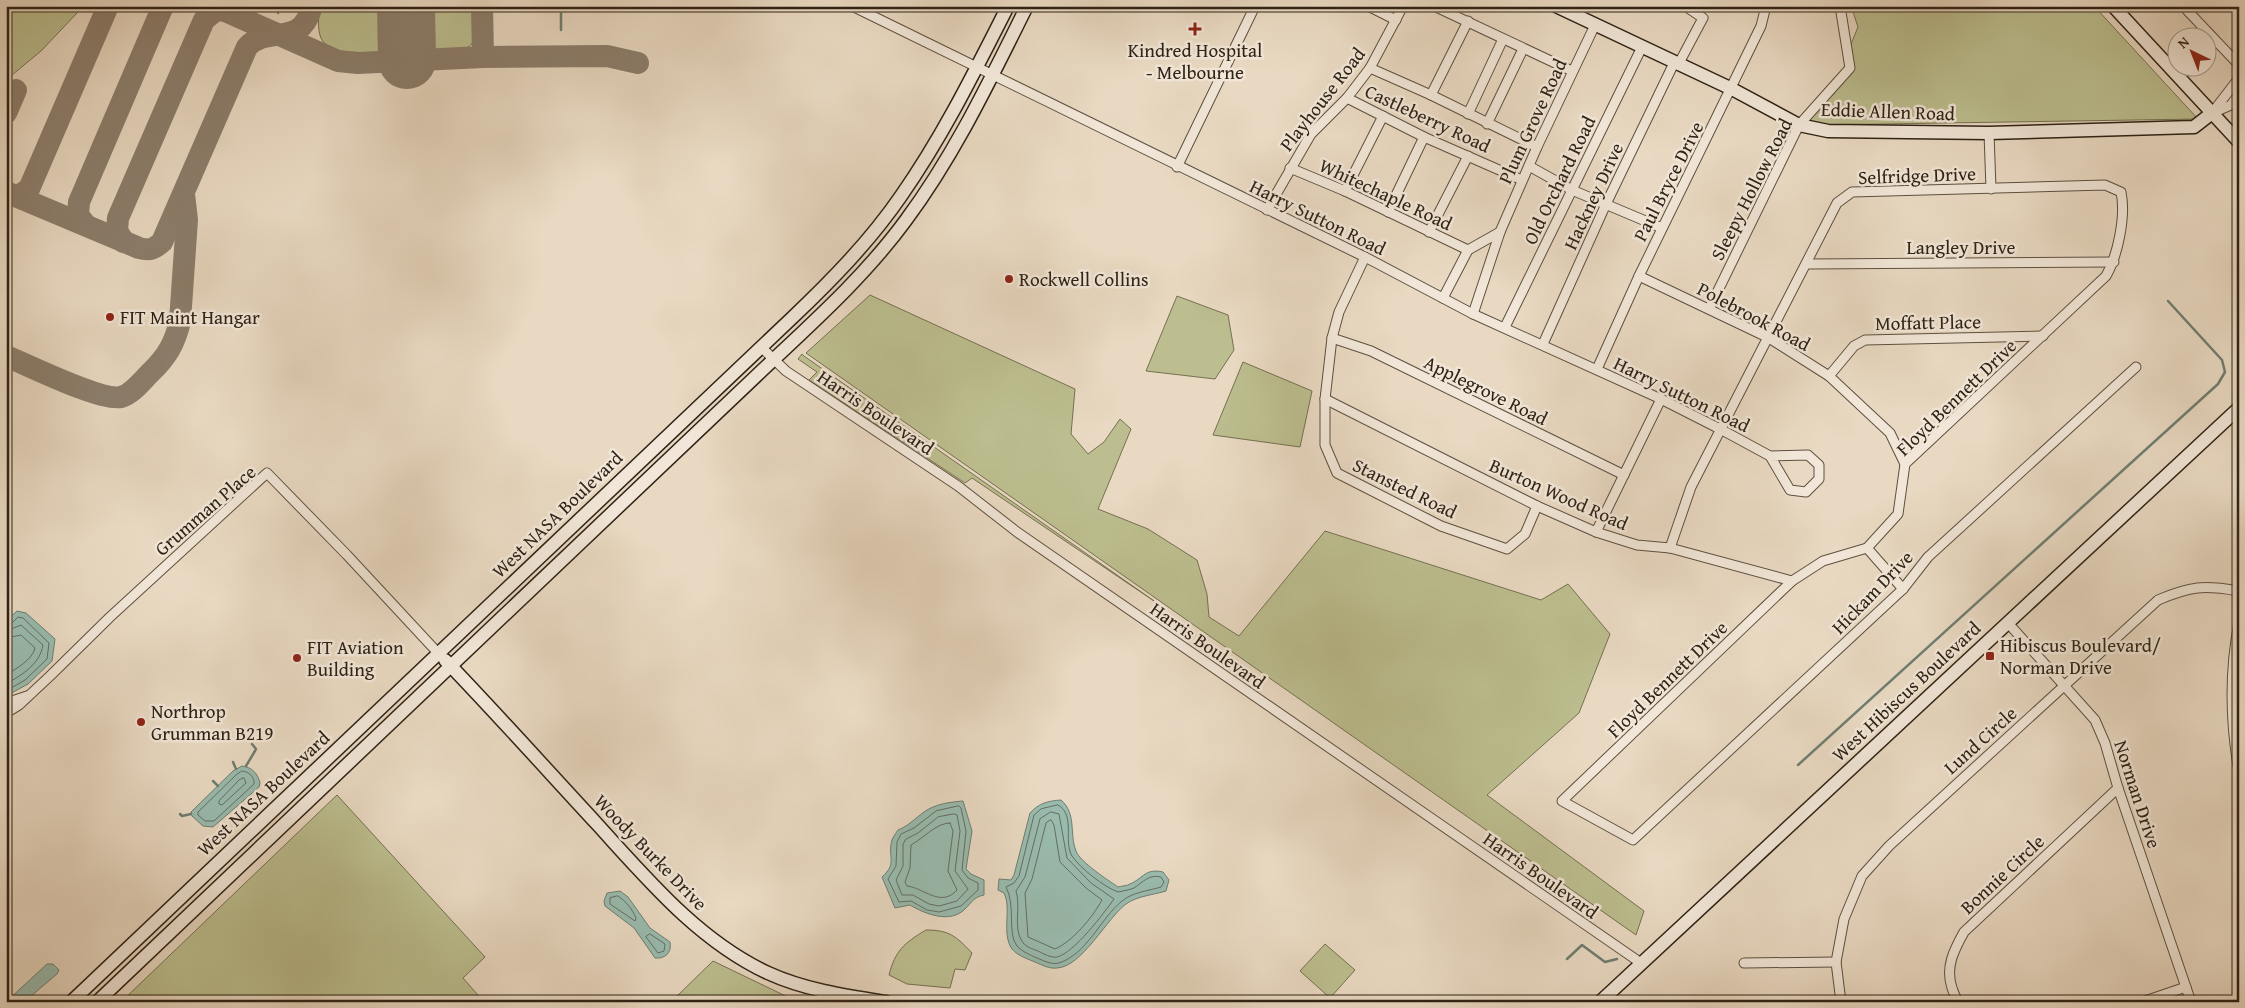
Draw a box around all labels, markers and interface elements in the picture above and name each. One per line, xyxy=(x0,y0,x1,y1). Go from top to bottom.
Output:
marker: Kindred Hospital - Melbourne xyxy=(1188,22,1202,36)
north arrow xyxy=(2168,28,2218,78)
text: N xyxy=(2173,32,2194,53)
place label: Kindred Hospital - Melbourne xyxy=(1128,36,1262,86)
street label: Playhouse Road xyxy=(1272,40,1372,157)
street label: Plum Grove Road xyxy=(1491,53,1574,188)
street label: Castleberry Road xyxy=(1361,77,1496,160)
street label: Eddie Allen Road xyxy=(1821,95,1956,127)
street label: Old Orchard Road xyxy=(1516,110,1603,249)
street label: Sleepy Hollow Road xyxy=(1703,112,1799,265)
street label: Paul Bryce Drive xyxy=(1626,116,1710,246)
street label: Hackney Drive xyxy=(1556,138,1630,254)
street label: Whitechaple Road xyxy=(1315,151,1458,237)
street label: Selfridge Drive xyxy=(1857,159,1977,191)
street label: Harry Sutton Road xyxy=(1245,172,1391,262)
street label: Langley Drive xyxy=(1907,233,2016,261)
place label: Rockwell Collins xyxy=(1019,265,1149,293)
marker: Rockwell Collins xyxy=(1003,273,1015,285)
street label: Polebrook Road xyxy=(1692,274,1816,358)
place label: FIT Maint Hangar xyxy=(120,303,260,331)
street label: Moffatt Place xyxy=(1875,307,1981,337)
marker: FIT Maint Hangar xyxy=(104,311,116,323)
street label: Floyd Bennett Drive xyxy=(1889,332,2023,462)
street label: Applegrove Road xyxy=(1419,348,1553,432)
street label: Harry Sutton Road xyxy=(1609,349,1755,439)
street label: Harris Boulevard xyxy=(812,363,941,462)
street label: West NASA Boulevard xyxy=(485,443,629,584)
street label: Stansted Road xyxy=(1348,451,1463,526)
street label: Burton Wood Road xyxy=(1485,451,1634,537)
street label: Grumman Place xyxy=(148,458,262,562)
street label: Hickam Drive xyxy=(1825,544,1919,640)
street label: Harris Boulevard xyxy=(1145,595,1272,696)
street label: Floyd Bennett Drive xyxy=(1600,614,1734,744)
street label: West Hibiscus Boulevard xyxy=(1825,614,1987,768)
place label: Hibiscus Boulevard/ Norman Drive xyxy=(2000,631,2161,681)
place label: FIT Aviation Building xyxy=(307,633,404,683)
marker: Hibiscus Boulevard/ Norman Drive xyxy=(1984,650,1996,662)
marker: FIT Aviation Building xyxy=(291,652,303,664)
place label: Northrop Grumman B219 xyxy=(151,697,273,747)
street label: Lund Circle xyxy=(1937,699,2023,781)
marker: Northrop Grumman B219 xyxy=(135,716,147,728)
street label: West NASA Boulevard xyxy=(190,723,336,862)
street label: Norman Drive xyxy=(2107,736,2169,852)
street label: Woody Burke Drive xyxy=(588,787,714,917)
street label: Harris Boulevard xyxy=(1478,825,1605,926)
street label: Bonnie Circle xyxy=(1954,828,2050,920)

